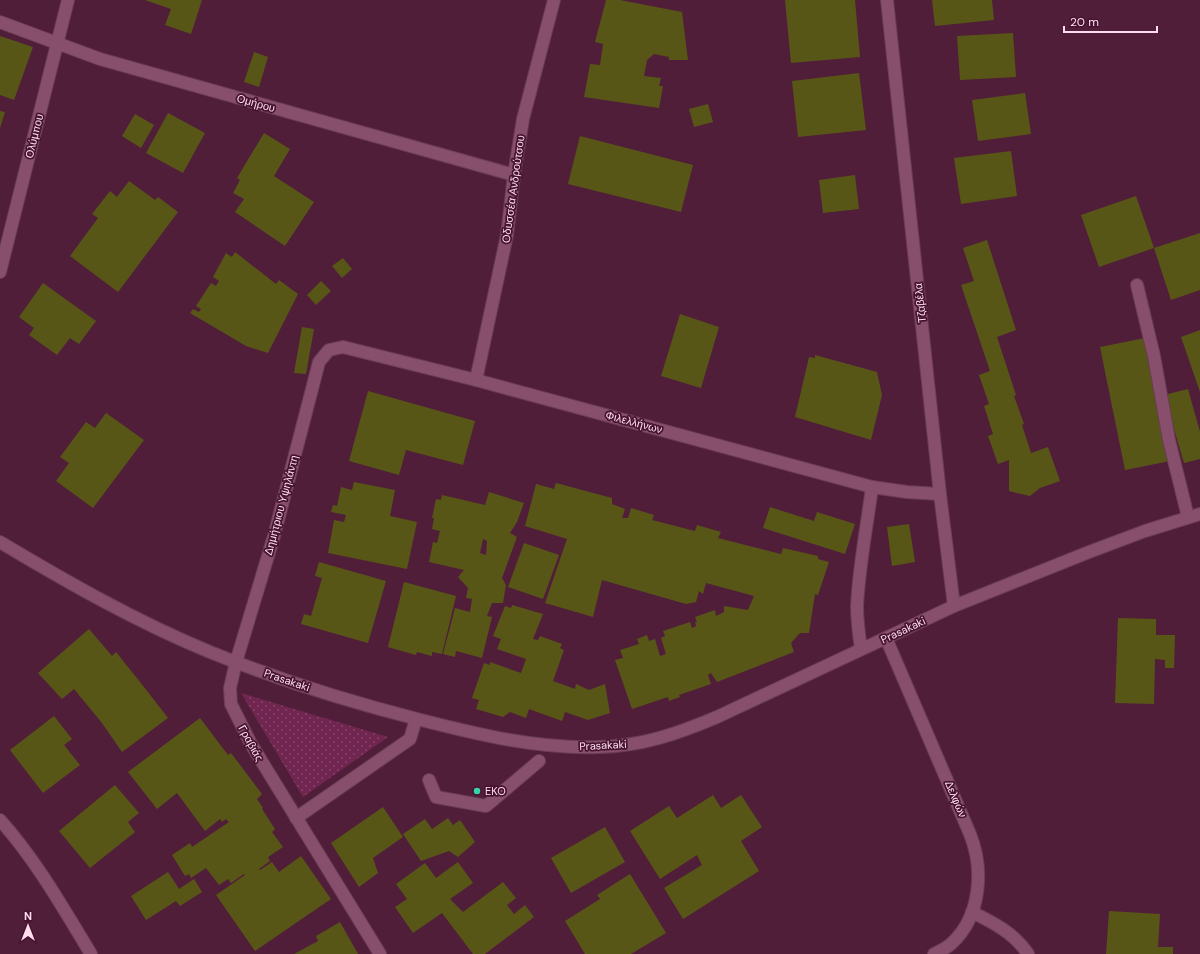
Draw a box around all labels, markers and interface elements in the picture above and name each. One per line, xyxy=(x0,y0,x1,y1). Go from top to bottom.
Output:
scale bar xyxy=(1064,8,1157,34)
text: 20 m xyxy=(1070,14,1099,30)
street label: Ομήρου xyxy=(235,91,277,115)
street label: Ολύμπου xyxy=(22,112,46,160)
street label: Οδυσσέα Ανδρούτσου xyxy=(499,134,527,244)
street label: Τζαβέλα xyxy=(911,282,929,324)
street label: Φιλελλήνων xyxy=(604,408,664,436)
street label: Δημήτριου Υψηλάντη xyxy=(261,453,301,557)
street label: Prasakaki xyxy=(878,614,928,646)
street label: Prasakaki xyxy=(262,666,312,694)
street label: Γραβιάς xyxy=(235,723,267,763)
street label: Prasakaki xyxy=(579,737,627,753)
street label: Δελφών xyxy=(942,778,970,820)
place label: EKO xyxy=(485,784,506,798)
marker: EKO xyxy=(472,786,482,796)
north arrow xyxy=(8,906,48,946)
text: N xyxy=(24,909,32,923)

